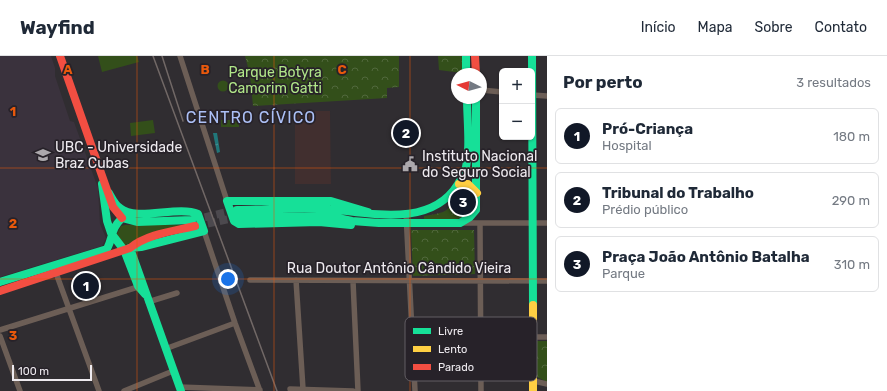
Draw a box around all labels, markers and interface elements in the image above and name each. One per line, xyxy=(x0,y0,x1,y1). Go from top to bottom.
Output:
text: Wayfind xyxy=(20,16,95,39)
text: Início xyxy=(641,19,676,36)
text: Mapa xyxy=(698,19,733,36)
text: Sobre xyxy=(755,19,793,36)
text: Contato xyxy=(815,19,867,36)
text: A xyxy=(63,62,73,77)
text: B xyxy=(200,62,210,77)
text: C xyxy=(337,62,347,77)
park label: Parque Botyra Camorim Gatti xyxy=(228,64,322,97)
north arrow xyxy=(451,68,487,104)
map controls xyxy=(499,68,535,140)
button: + xyxy=(499,68,535,104)
text: Por perto xyxy=(563,72,643,92)
text: 3 resultados xyxy=(796,75,871,90)
text: 1 xyxy=(10,104,16,119)
button: − xyxy=(499,104,535,140)
district label: CENTRO CÍVICO xyxy=(186,108,316,127)
pin: 2 xyxy=(393,118,419,148)
text: Pró-Criança xyxy=(602,120,693,138)
text: 1 xyxy=(574,129,580,144)
text: 180 m xyxy=(833,129,870,144)
text: Hospital xyxy=(602,138,652,153)
place label: UBC - Universidade Braz Cubas xyxy=(55,139,182,172)
school or university icon: UBC - Universidade Braz Cubas xyxy=(34,146,52,164)
place label: Instituto Nacional do Seguro Social xyxy=(422,148,537,181)
public building icon: Instituto Nacional do Seguro Social xyxy=(401,155,419,173)
text: Tribunal do Trabalho xyxy=(602,184,754,202)
pin: 3 xyxy=(450,187,476,217)
text: 2 xyxy=(573,193,581,208)
text: 290 m xyxy=(832,193,870,208)
text: Prédio público xyxy=(602,202,688,217)
text: 2 xyxy=(9,216,17,231)
text: Praça João Antônio Batalha xyxy=(602,248,810,266)
text: 3 xyxy=(573,257,581,272)
text: 310 m xyxy=(834,257,870,272)
street label: Rua Doutor Antônio Cândido Vieira xyxy=(287,260,511,277)
text: Parque xyxy=(602,266,645,281)
your location xyxy=(218,269,238,289)
pin: 1 xyxy=(73,271,99,301)
legend xyxy=(405,317,537,381)
text: Livre xyxy=(438,325,463,338)
text: 3 xyxy=(9,328,18,343)
text: Lento xyxy=(438,343,467,356)
text: Parado xyxy=(438,361,474,374)
scale bar xyxy=(12,363,92,382)
text: 100 m xyxy=(18,365,49,378)

